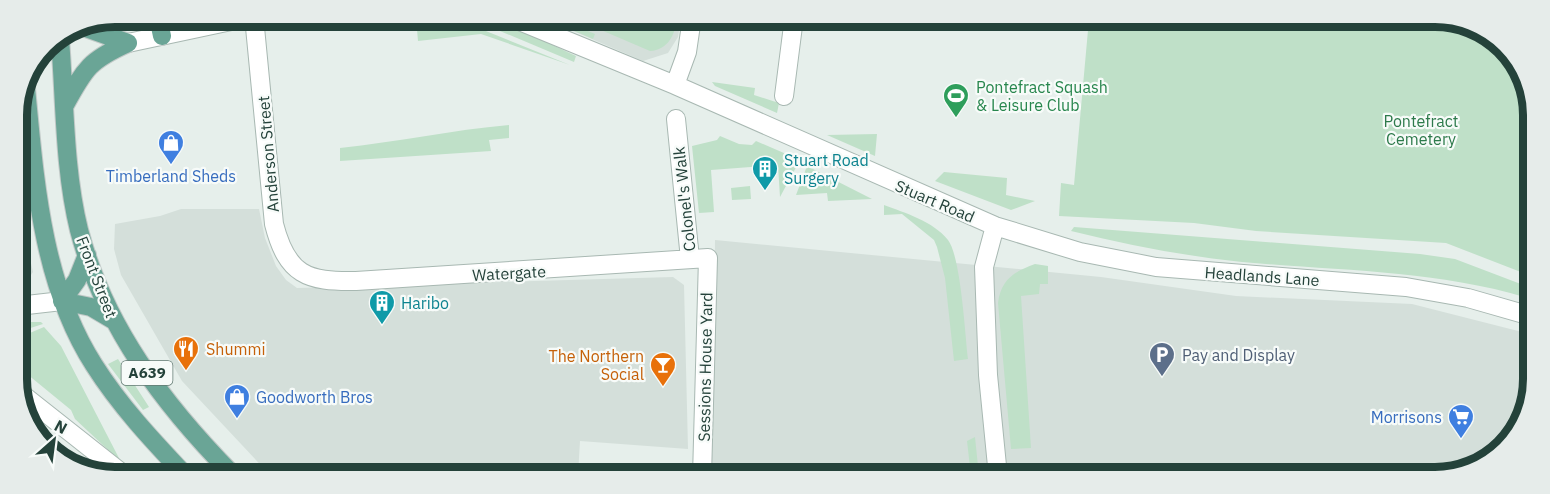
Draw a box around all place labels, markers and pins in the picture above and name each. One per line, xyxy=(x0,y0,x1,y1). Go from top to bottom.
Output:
place label: Pontefract Squash & Leisure Club xyxy=(976,77,1108,115)
sports icon: Pontefract Squash & Leisure Club xyxy=(941,81,971,119)
shop icon: Timberland Sheds xyxy=(156,128,186,166)
place label: Stuart Road Surgery xyxy=(784,150,869,188)
building icon: Stuart Road Surgery xyxy=(750,154,780,192)
place label: Timberland Sheds xyxy=(106,166,236,186)
building icon: Haribo xyxy=(367,288,397,326)
place label: Haribo xyxy=(401,293,449,313)
restaurant icon: Shummi xyxy=(171,334,201,372)
place label: Shummi xyxy=(206,339,265,359)
parking icon: Pay and Display xyxy=(1147,340,1177,378)
place label: Pay and Display xyxy=(1182,345,1295,365)
place label: The Northern Social xyxy=(549,346,644,384)
bar icon: The Northern Social xyxy=(648,350,678,388)
shop icon: Goodworth Bros xyxy=(222,382,252,420)
place label: Goodworth Bros xyxy=(256,387,373,407)
supermarket icon: Morrisons xyxy=(1446,402,1476,440)
place label: Morrisons xyxy=(1371,407,1442,427)

